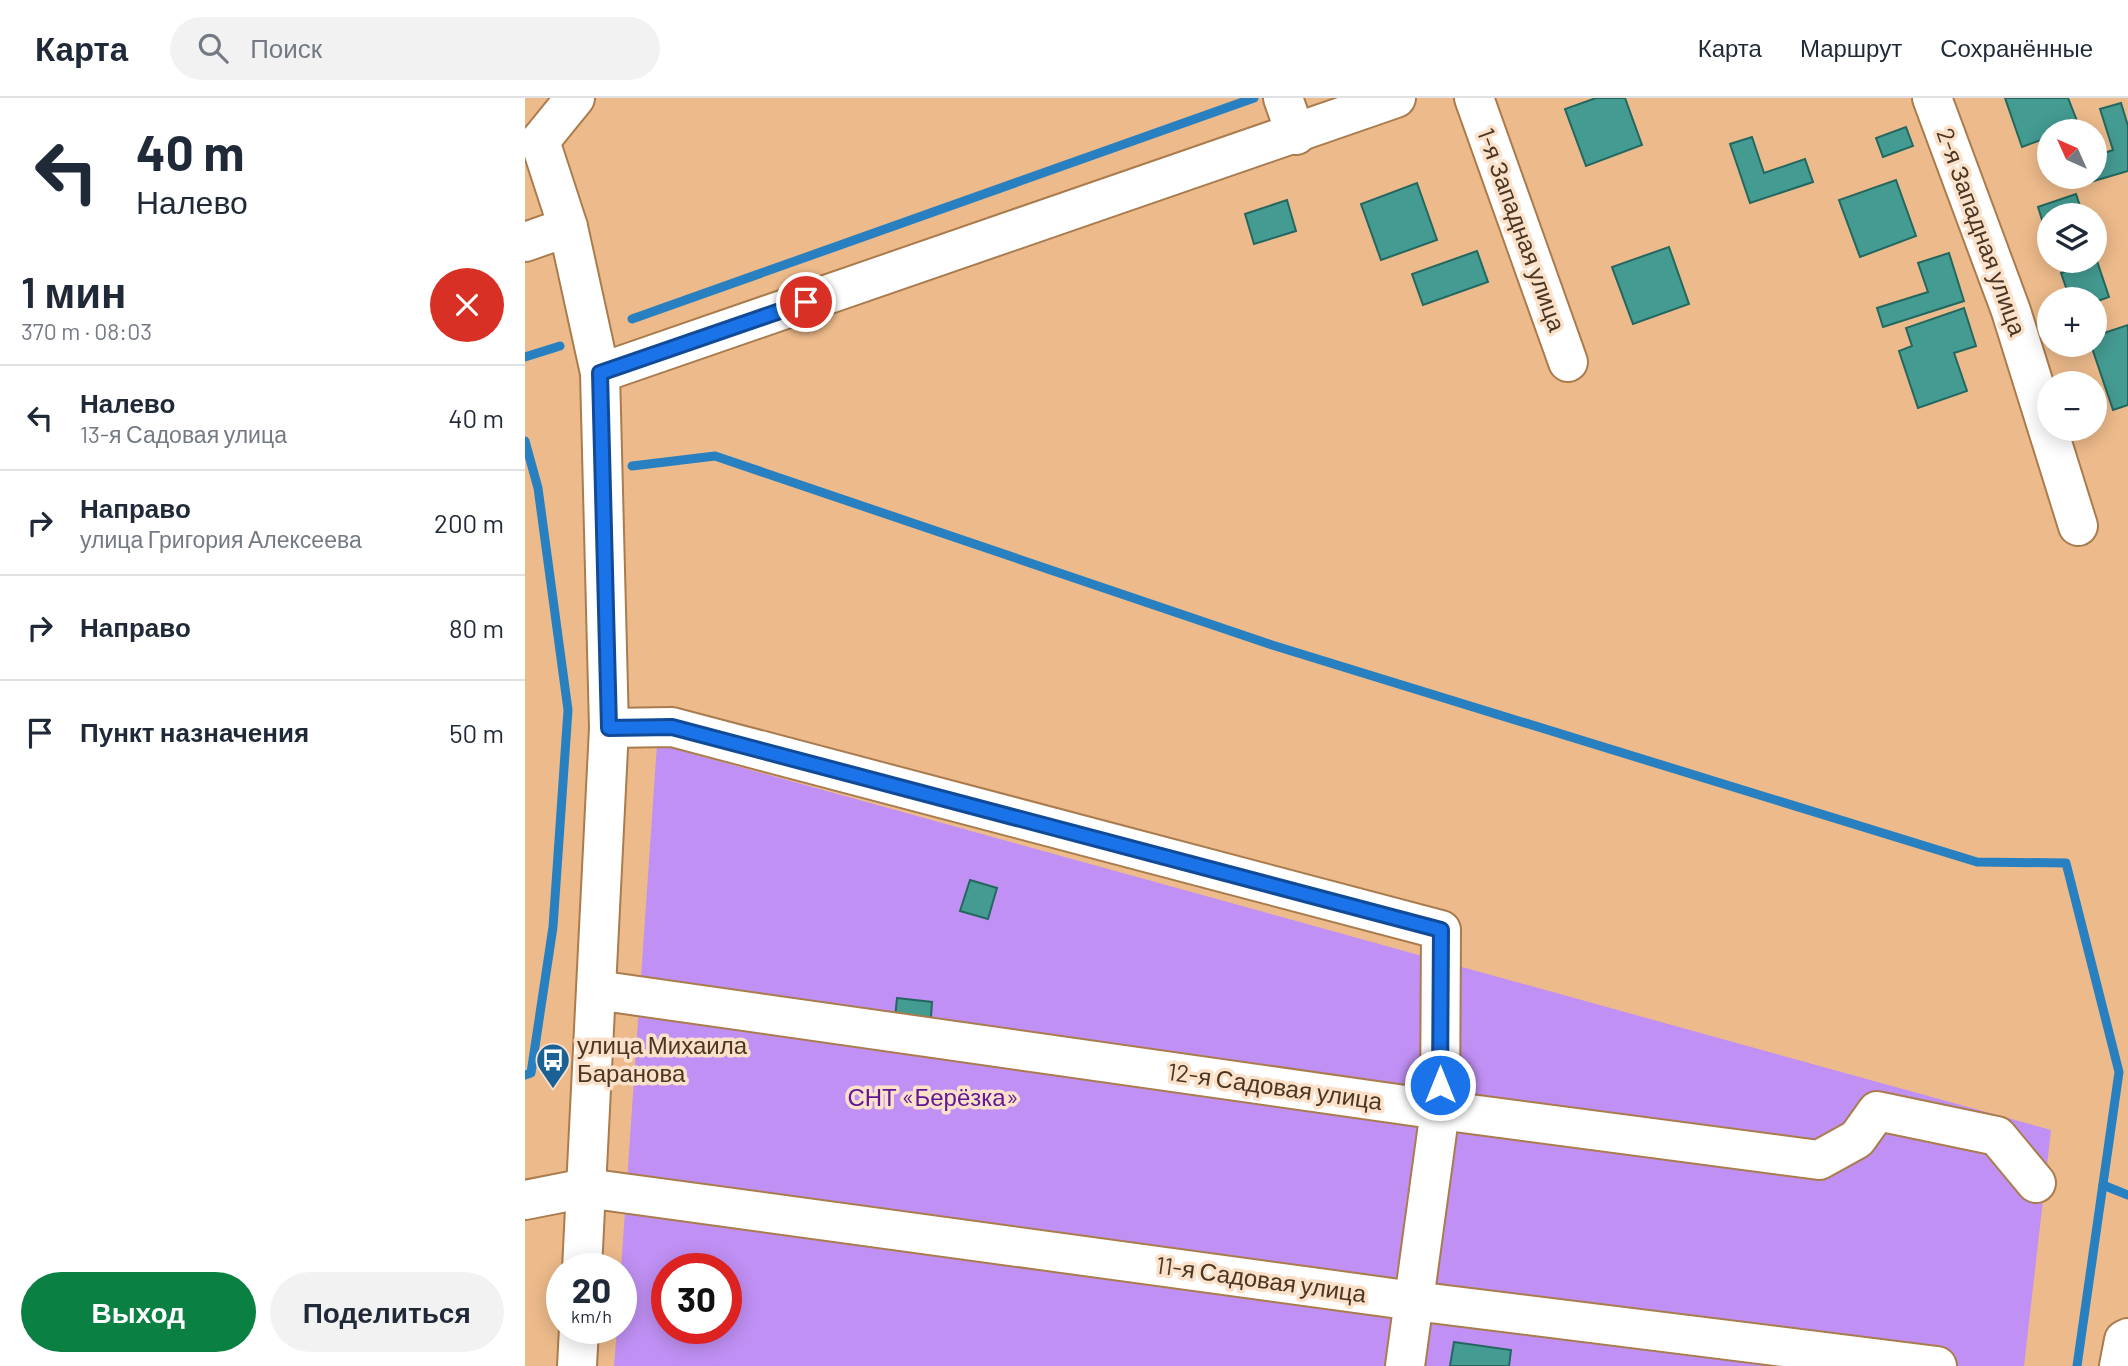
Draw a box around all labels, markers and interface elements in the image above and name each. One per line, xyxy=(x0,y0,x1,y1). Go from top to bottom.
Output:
search box xyxy=(170,17,660,80)
text: Карта xyxy=(35,28,128,68)
icon: search xyxy=(194,29,232,67)
text: Поиск xyxy=(250,32,322,63)
text: Карта xyxy=(1698,33,1762,62)
text: Маршрут xyxy=(1800,33,1902,62)
text: Сохранённые xyxy=(1940,33,2093,62)
north arrow xyxy=(2037,119,2107,189)
map controls xyxy=(2037,119,2107,441)
text: 40 m xyxy=(136,122,244,181)
street label: 1-я Западная улица xyxy=(1472,124,1573,336)
street label: 2-я Западная улица xyxy=(1931,124,2034,340)
icon: left xyxy=(21,126,112,217)
text: Налево xyxy=(136,182,248,220)
button: layers xyxy=(2037,203,2107,273)
text: 1 мин xyxy=(21,266,126,316)
button: close xyxy=(430,268,504,342)
pin xyxy=(776,272,836,332)
icon: arrive xyxy=(787,283,825,321)
button: + xyxy=(2037,287,2107,357)
text: 370 m · 08:03 xyxy=(21,317,152,345)
button: − xyxy=(2037,371,2107,441)
text: Налево xyxy=(80,387,175,418)
icon: left xyxy=(21,399,59,437)
text: 40 m xyxy=(448,402,504,433)
text: 13-я Садовая улица xyxy=(80,420,287,448)
text: Направо xyxy=(80,492,191,523)
icon: right xyxy=(21,504,59,542)
text: 200 m xyxy=(434,507,504,538)
text: улица Григория Алексеева xyxy=(80,525,362,553)
icon: right xyxy=(21,609,59,647)
text: Направо xyxy=(80,611,191,642)
text: 80 m xyxy=(449,612,504,643)
icon: arrive xyxy=(21,714,59,752)
text: Пункт назначения xyxy=(80,716,309,747)
text: 50 m xyxy=(449,717,504,748)
place label: улица Михаила Баранова xyxy=(577,1030,748,1087)
bus stop icon: улица Михаила Баранова xyxy=(534,1041,572,1090)
position arrow xyxy=(1403,1048,1477,1122)
street label: 12-я Садовая улица xyxy=(1166,1056,1385,1115)
park label: СНТ «Берёзка» xyxy=(847,1082,1019,1111)
street label: 11-я Садовая улица xyxy=(1154,1249,1369,1308)
speed limit sign: 30 xyxy=(651,1253,742,1344)
text: 20 xyxy=(572,1268,611,1310)
button: Выход xyxy=(21,1272,256,1352)
button: Поделиться xyxy=(270,1272,504,1352)
text: km/h xyxy=(571,1305,612,1327)

